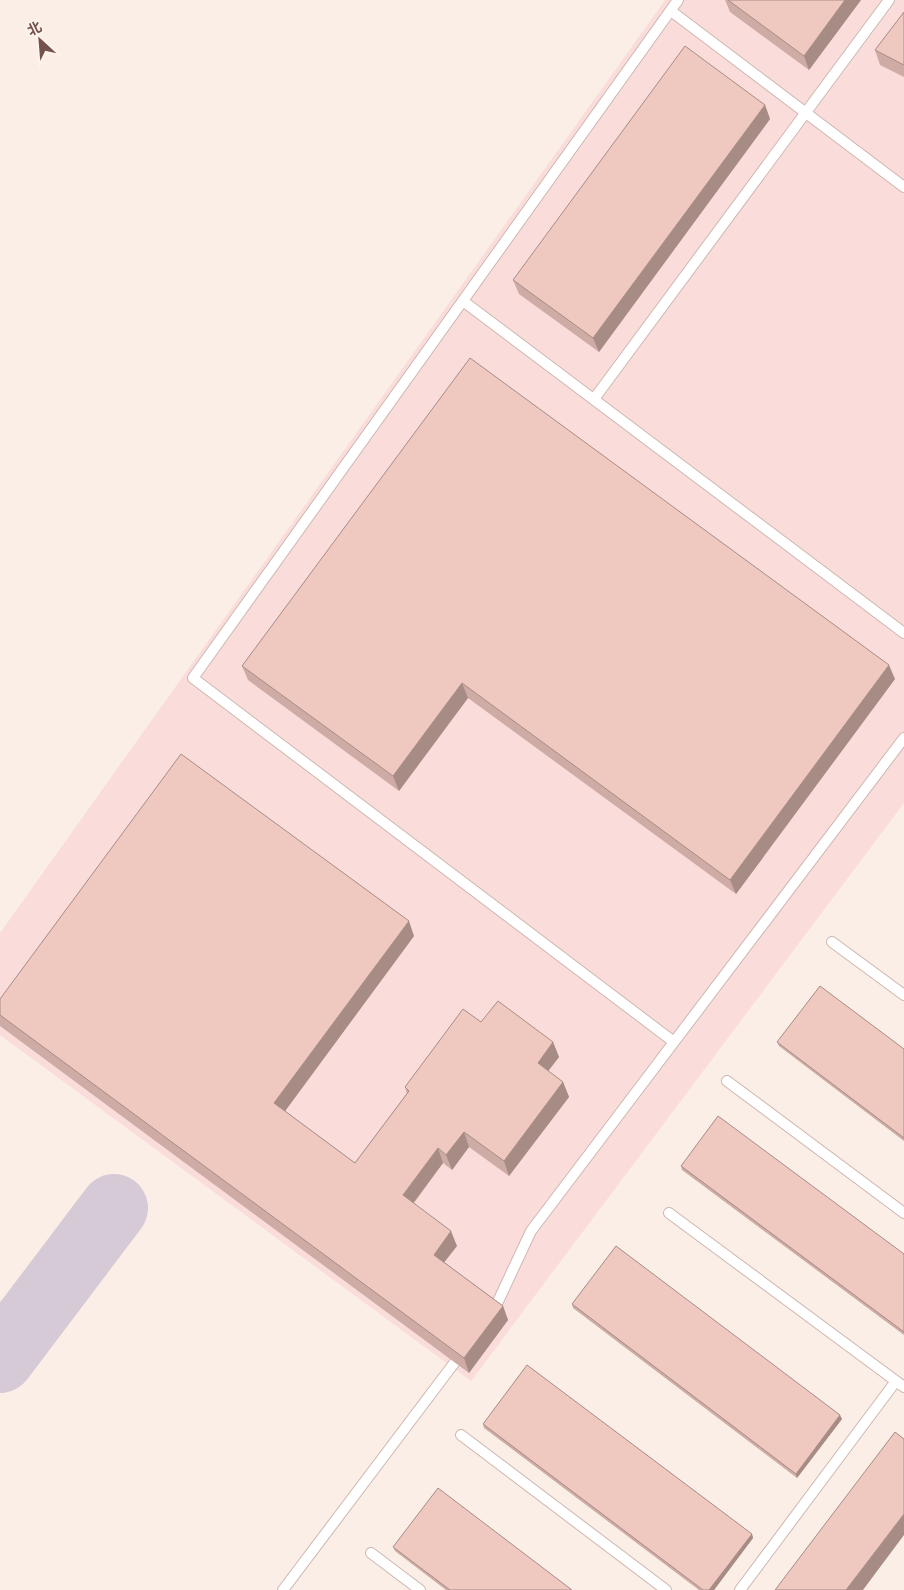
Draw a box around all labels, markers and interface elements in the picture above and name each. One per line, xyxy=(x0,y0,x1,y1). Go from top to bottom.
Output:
north arrow xyxy=(15,15,65,65)
text: 北 xyxy=(24,17,45,39)

